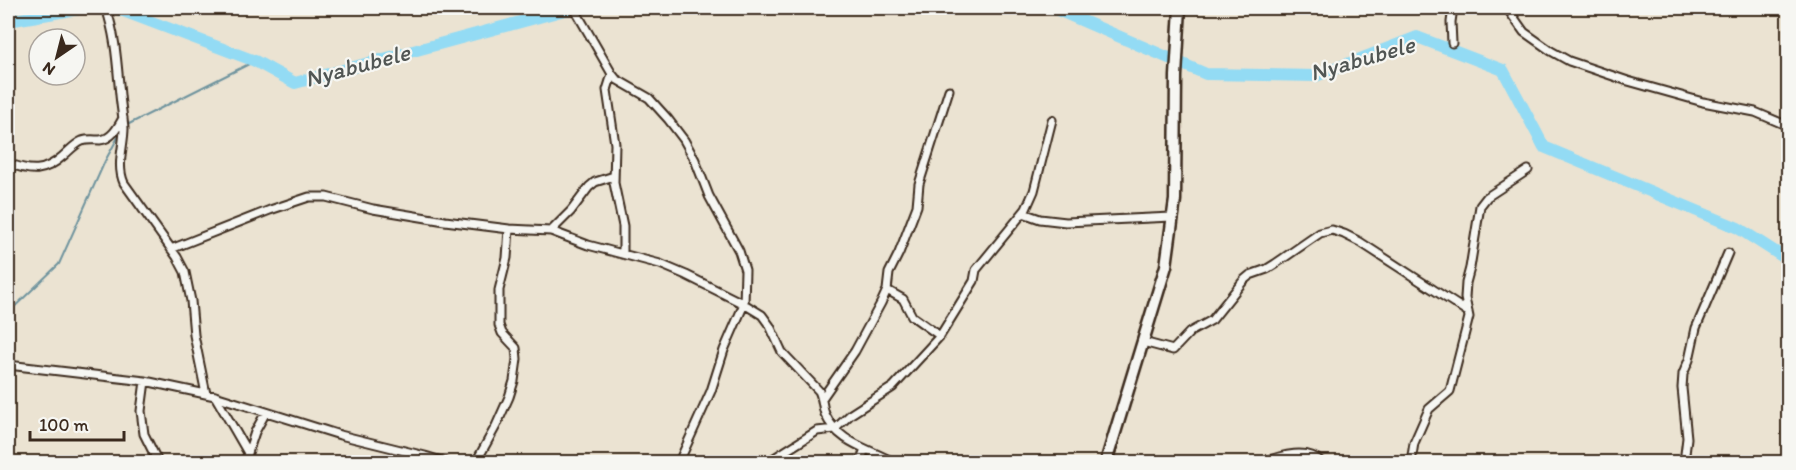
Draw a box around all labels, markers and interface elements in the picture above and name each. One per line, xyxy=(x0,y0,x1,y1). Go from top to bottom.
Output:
north arrow xyxy=(27,27,87,87)
water label: Nyabubele xyxy=(1306,29,1419,87)
water label: Nyabubele xyxy=(301,37,414,93)
text: N xyxy=(39,58,59,80)
scale bar xyxy=(30,404,124,442)
text: 100 m xyxy=(39,414,89,436)

